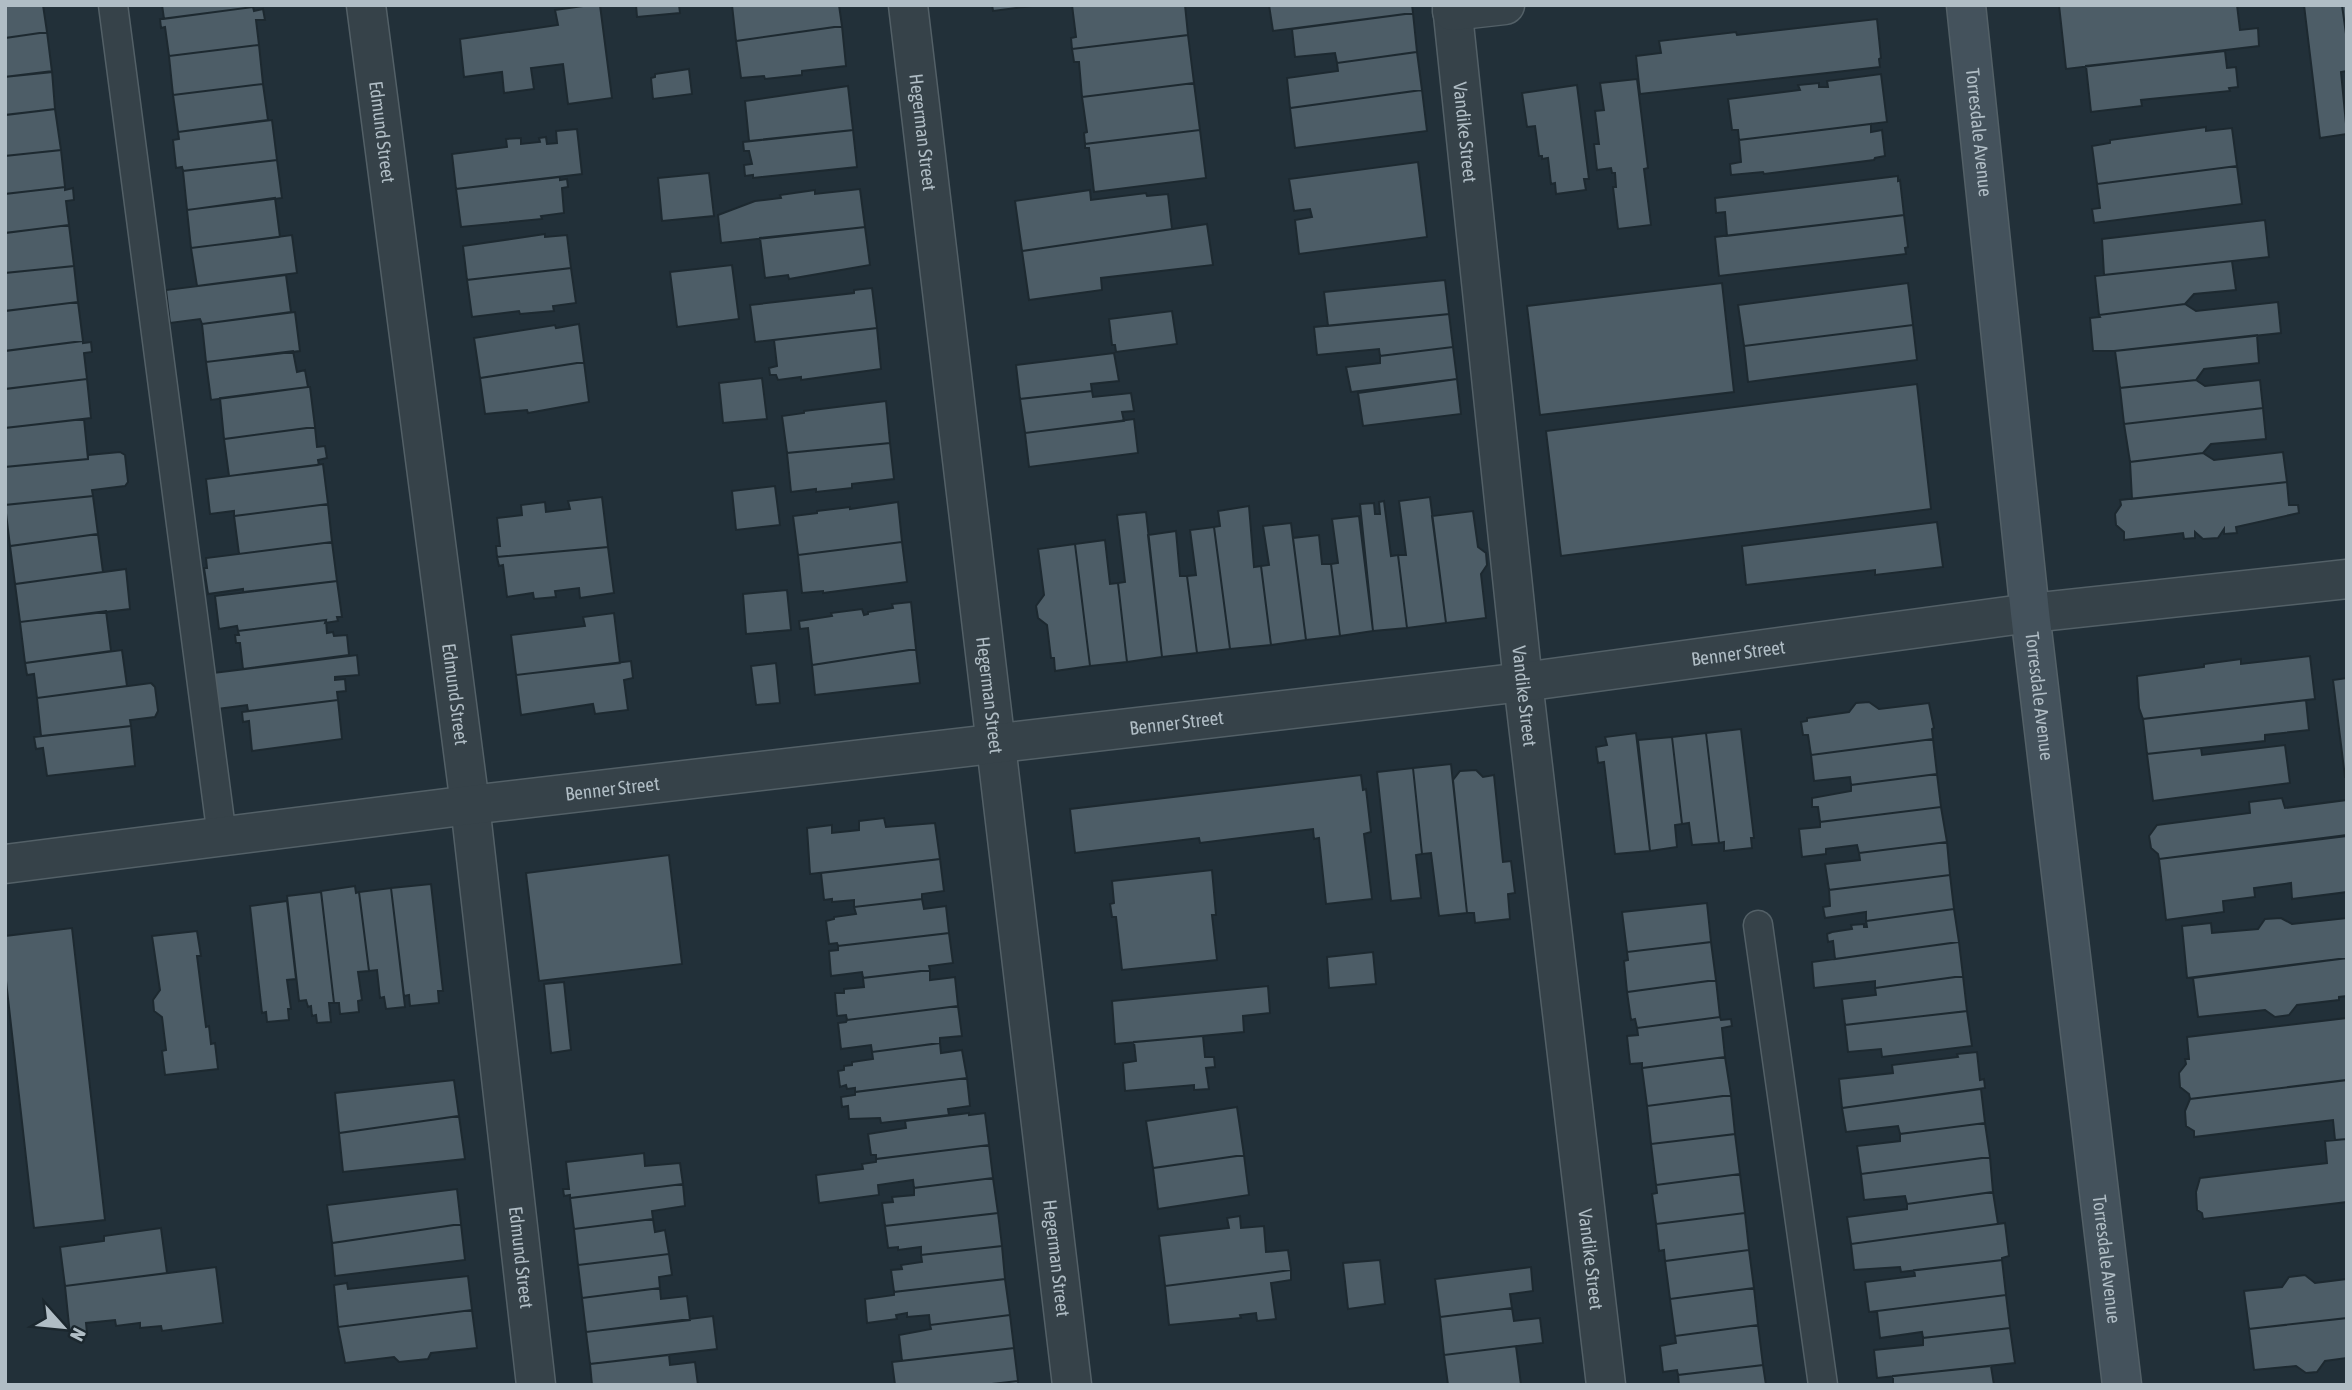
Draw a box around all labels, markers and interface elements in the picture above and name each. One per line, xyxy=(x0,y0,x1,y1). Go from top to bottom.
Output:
street label: Torresdale Avenue xyxy=(1962,67,1997,198)
street label: Hegerman Street xyxy=(905,72,941,192)
street label: Edmund Street xyxy=(365,80,400,184)
street label: Vandike Street xyxy=(1449,81,1482,184)
street label: Torresdale Avenue xyxy=(2021,631,2058,762)
street label: Hegerman Street xyxy=(972,635,1008,755)
street label: Benner Street xyxy=(1690,635,1787,670)
street label: Edmund Street xyxy=(438,642,473,746)
street label: Vandike Street xyxy=(1508,645,1542,748)
street label: Benner Street xyxy=(1128,706,1225,739)
street label: Benner Street xyxy=(564,772,661,805)
street label: Torresdale Avenue xyxy=(2088,1194,2126,1325)
street label: Hegerman Street xyxy=(1039,1198,1075,1318)
street label: Edmund Street xyxy=(505,1205,538,1310)
street label: Vandike Street xyxy=(1574,1208,1608,1311)
north arrow xyxy=(28,1292,98,1362)
text: N xyxy=(66,1325,90,1345)

